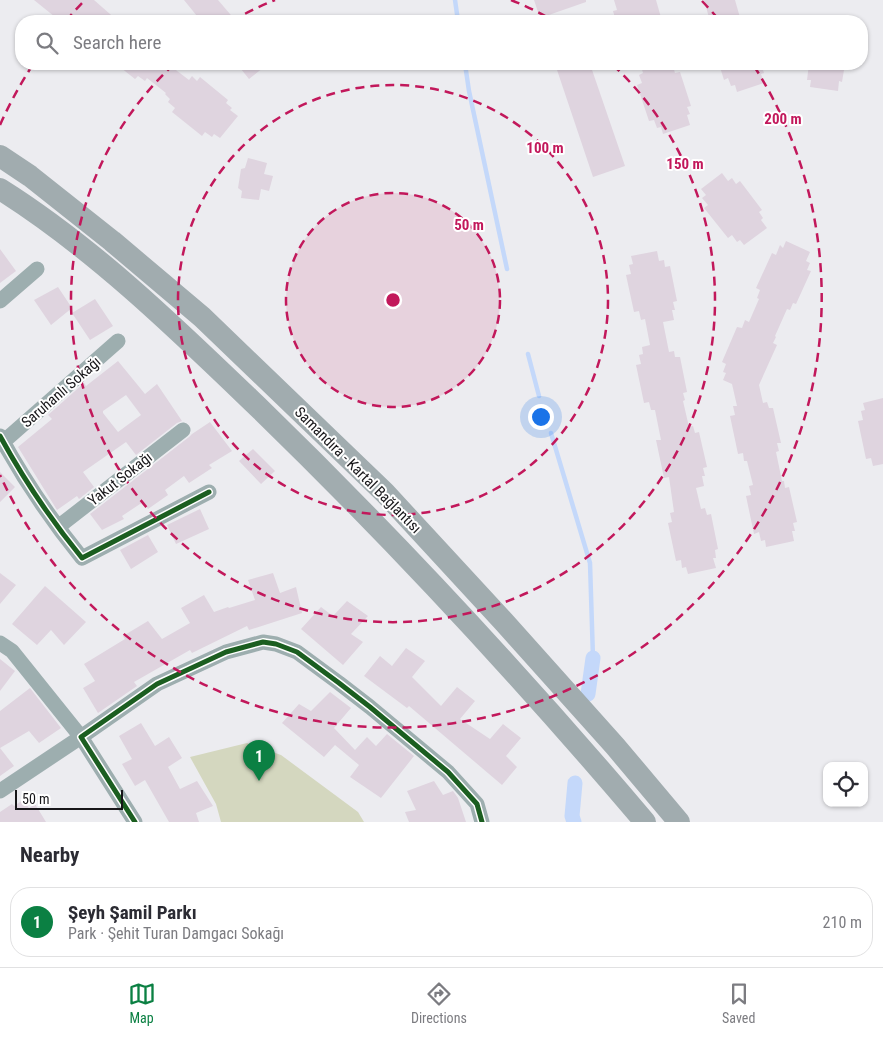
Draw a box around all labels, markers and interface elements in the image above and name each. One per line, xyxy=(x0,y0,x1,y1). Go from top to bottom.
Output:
search box xyxy=(15,15,868,70)
icon: search xyxy=(33,29,61,57)
text: Search here xyxy=(73,31,161,54)
text: 200 m xyxy=(764,110,802,128)
text: 100 m xyxy=(526,139,564,157)
text: 150 m xyxy=(666,155,704,173)
text: 50 m xyxy=(454,216,484,234)
centre of rings xyxy=(384,291,402,309)
street label: Saruhanlı Sokağı xyxy=(18,353,104,431)
street label: Samandıra - Kartal Bağlantısı xyxy=(291,403,425,537)
your location xyxy=(528,404,554,430)
street label: Yakut Sokağı xyxy=(84,448,156,510)
pin: 1 xyxy=(243,740,275,781)
map controls xyxy=(823,762,868,807)
button: locate xyxy=(823,762,868,807)
scale bar xyxy=(15,787,122,810)
text: 50 m xyxy=(22,791,50,807)
text: Nearby xyxy=(20,843,79,867)
text: Şeyh Şamil Parkı xyxy=(68,901,197,924)
text: 1 xyxy=(33,913,41,932)
text: 210 m xyxy=(823,913,862,932)
text: Park · Şehit Turan Damgacı Sokağı xyxy=(68,924,284,943)
tab: Map xyxy=(128,980,156,1026)
tab: Directions xyxy=(411,980,467,1026)
tab: Saved xyxy=(722,980,755,1026)

